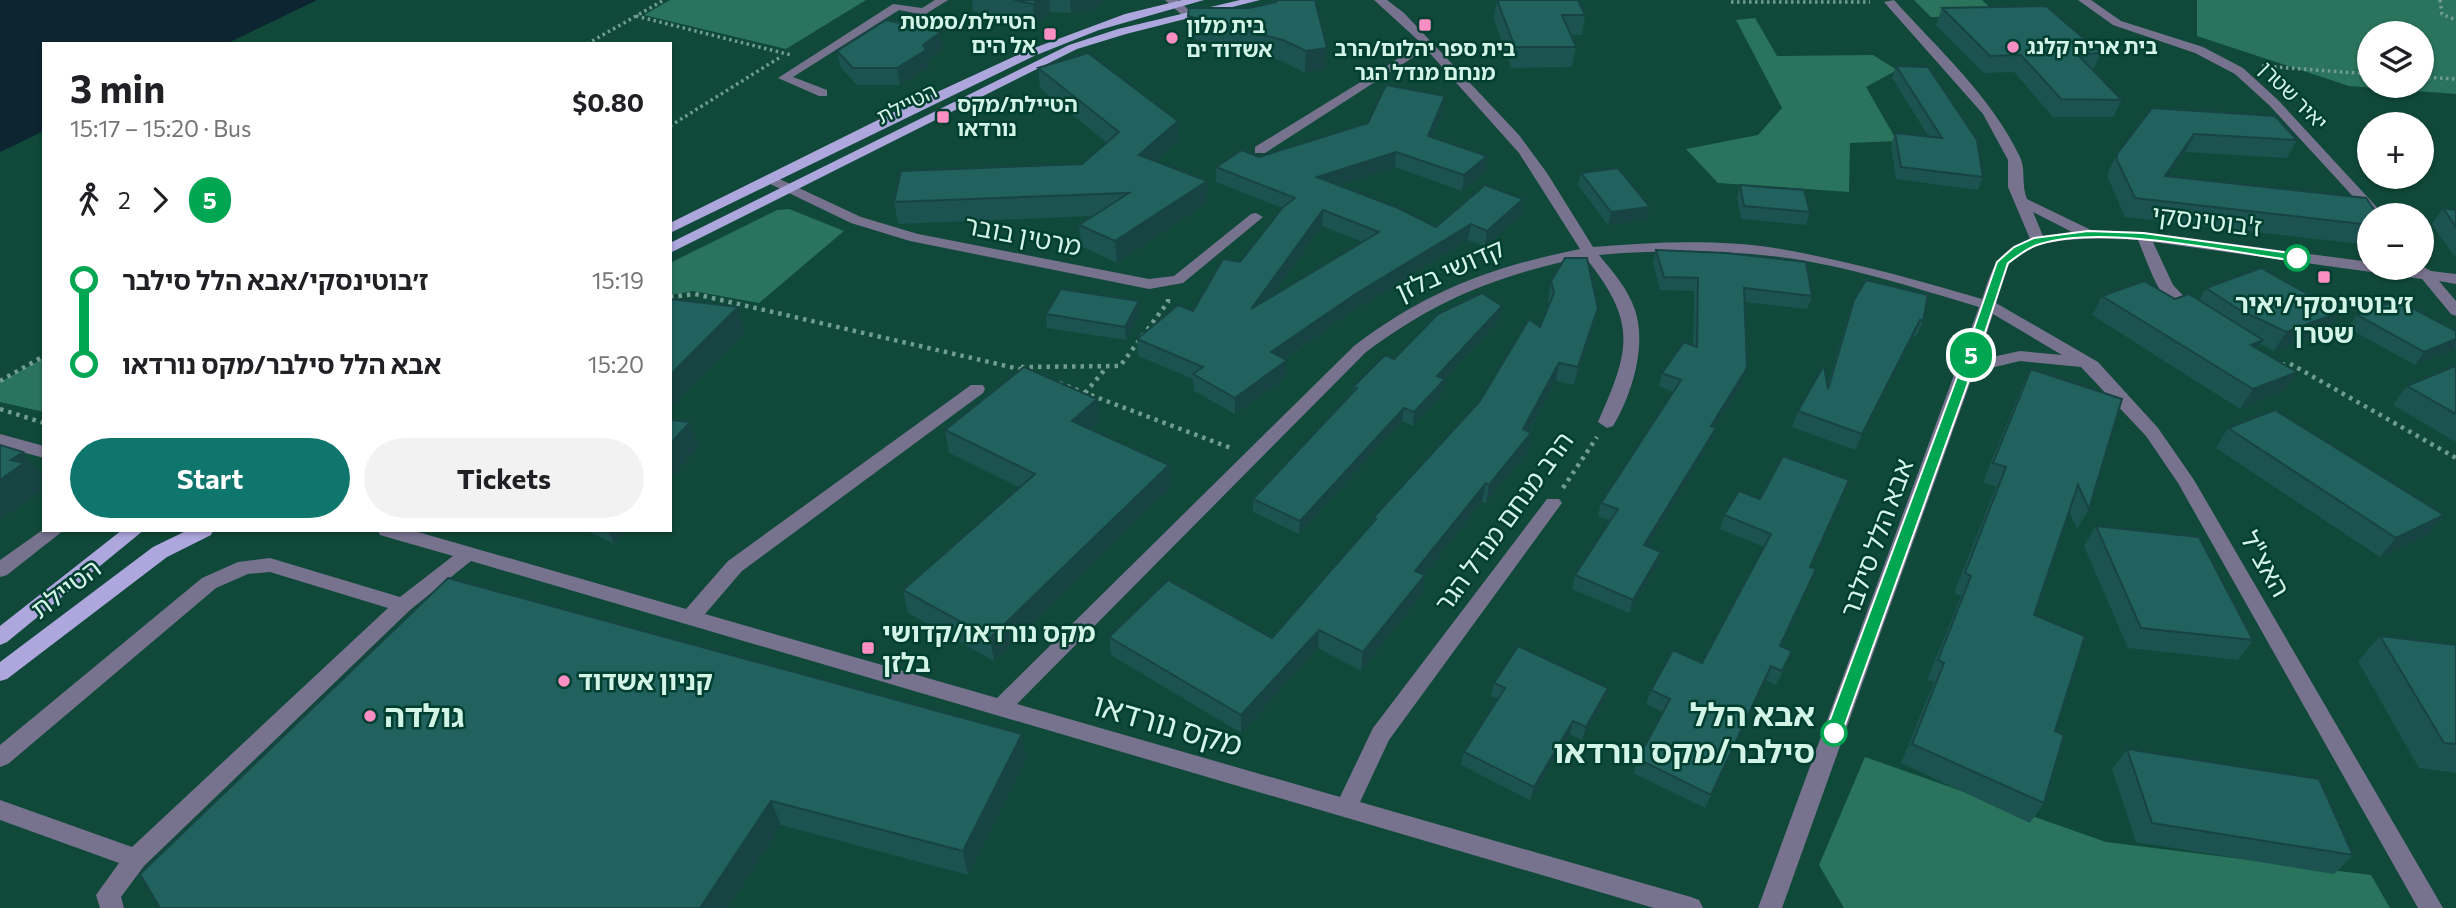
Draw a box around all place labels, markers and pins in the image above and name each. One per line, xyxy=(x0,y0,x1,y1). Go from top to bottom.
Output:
place label: הטיילת/סמטת אל הים xyxy=(900,8,1036,57)
place label: בית מלון אשדוד ים xyxy=(1186,12,1272,61)
marker: בית ספר יהלום/הרב מנחם מנדל הגר xyxy=(1417,17,1433,33)
marker: הטיילת/סמטת אל הים xyxy=(1042,26,1058,42)
marker: בית מלון אשדוד ים xyxy=(1164,30,1180,46)
place label: בית אריה קלנג xyxy=(2027,33,2158,58)
place label: בית ספר יהלום/הרב מנחם מנדל הגר xyxy=(1335,35,1516,84)
marker: בית אריה קלנג xyxy=(2005,39,2021,55)
place label: הטיילת/מקס נורדאו xyxy=(957,91,1078,140)
marker: הטיילת/מקס נורדאו xyxy=(935,109,951,125)
unlabelled marker xyxy=(2284,245,2310,271)
marker: ז׳בוטינסקי/יאיר שטרן xyxy=(2316,269,2332,285)
place label: ז׳בוטינסקי/יאיר שטרן xyxy=(2235,287,2414,348)
place label: מקס נורדאו/קדושי בלזן xyxy=(882,616,1095,677)
marker: מקס נורדאו/קדושי בלזן xyxy=(860,640,876,656)
place label: קניון אשדוד xyxy=(578,664,713,695)
marker: קניון אשדוד xyxy=(556,673,572,689)
place label: אבא הלל סילבר/מקס נורדאו xyxy=(1553,693,1815,770)
place label: גולדה xyxy=(384,694,464,734)
marker: גולדה xyxy=(362,708,378,724)
marker: אבא הלל סילבר/מקס נורדאו xyxy=(1821,720,1847,746)

